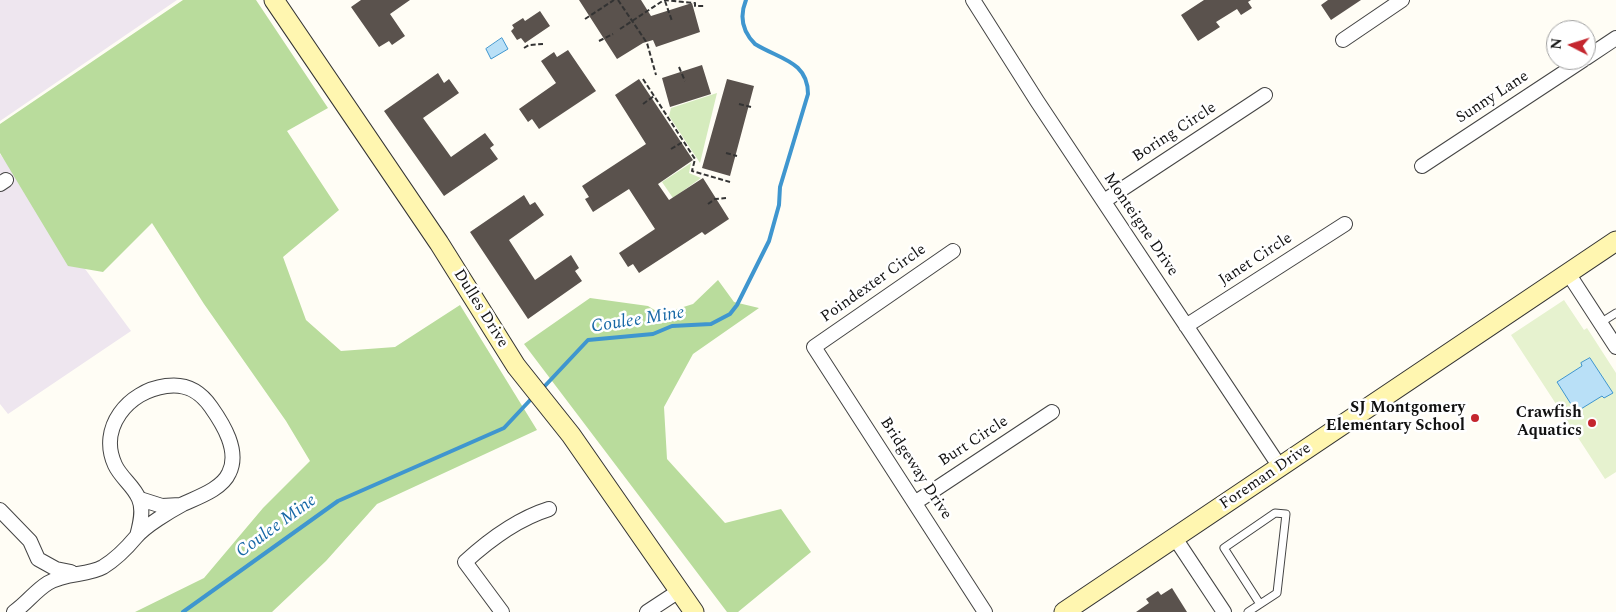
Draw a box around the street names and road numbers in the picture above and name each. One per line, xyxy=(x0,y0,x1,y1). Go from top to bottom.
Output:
street label: Sunny Lane xyxy=(1453,67,1533,129)
street label: Boring Circle xyxy=(1130,99,1220,167)
street label: Monteigne Drive xyxy=(1098,170,1182,280)
street label: Janet Circle xyxy=(1216,229,1296,291)
street label: Poindexter Circle xyxy=(818,241,930,327)
street label: Dulles Drive xyxy=(448,266,512,352)
street label: Burt Circle xyxy=(936,413,1012,471)
street label: Bridgeway Drive xyxy=(875,414,955,524)
street label: Foreman Drive xyxy=(1217,439,1315,515)

